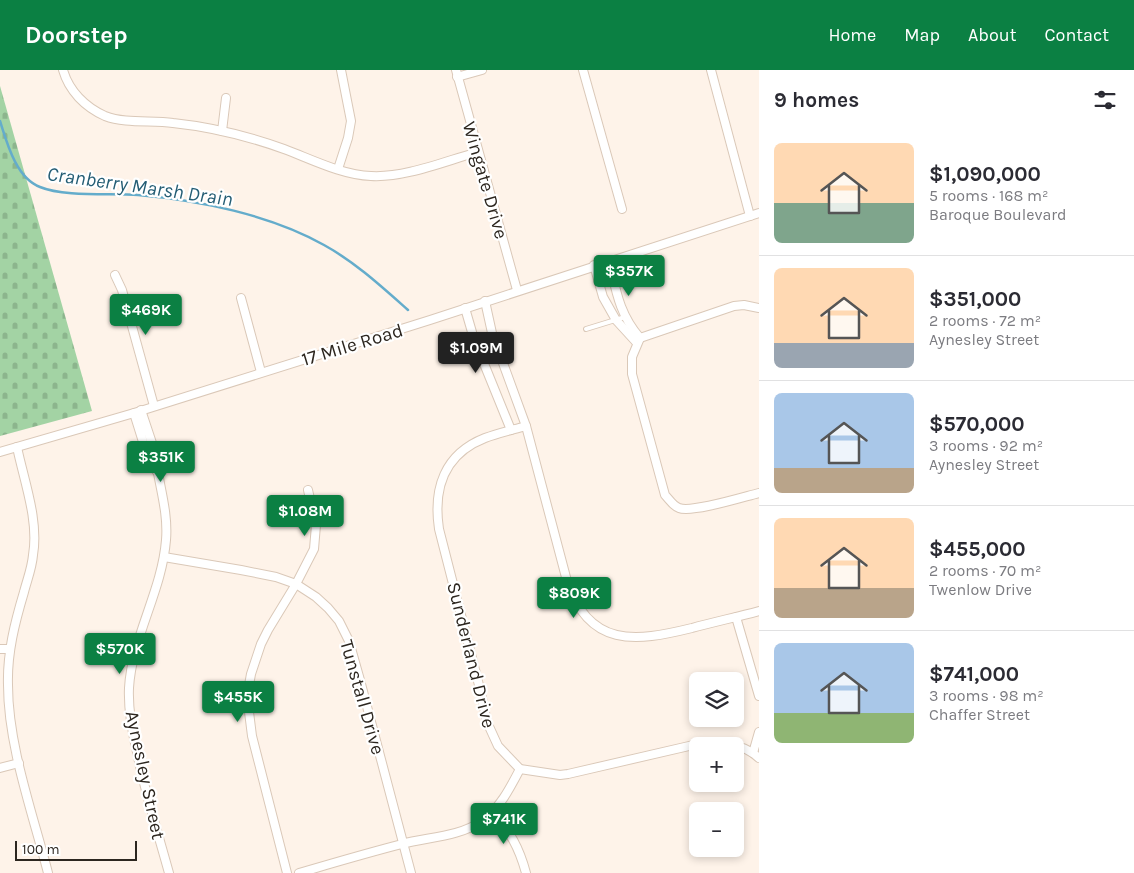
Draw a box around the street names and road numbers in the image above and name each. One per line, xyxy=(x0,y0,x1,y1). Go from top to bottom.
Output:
street label: Wingate Drive xyxy=(458,119,512,242)
street label: 17 Mile Road xyxy=(299,319,406,371)
street label: Sunderland Drive xyxy=(442,580,500,731)
street label: Tunstall Drive xyxy=(335,637,389,757)
street label: Aynesley Street xyxy=(121,709,169,842)

